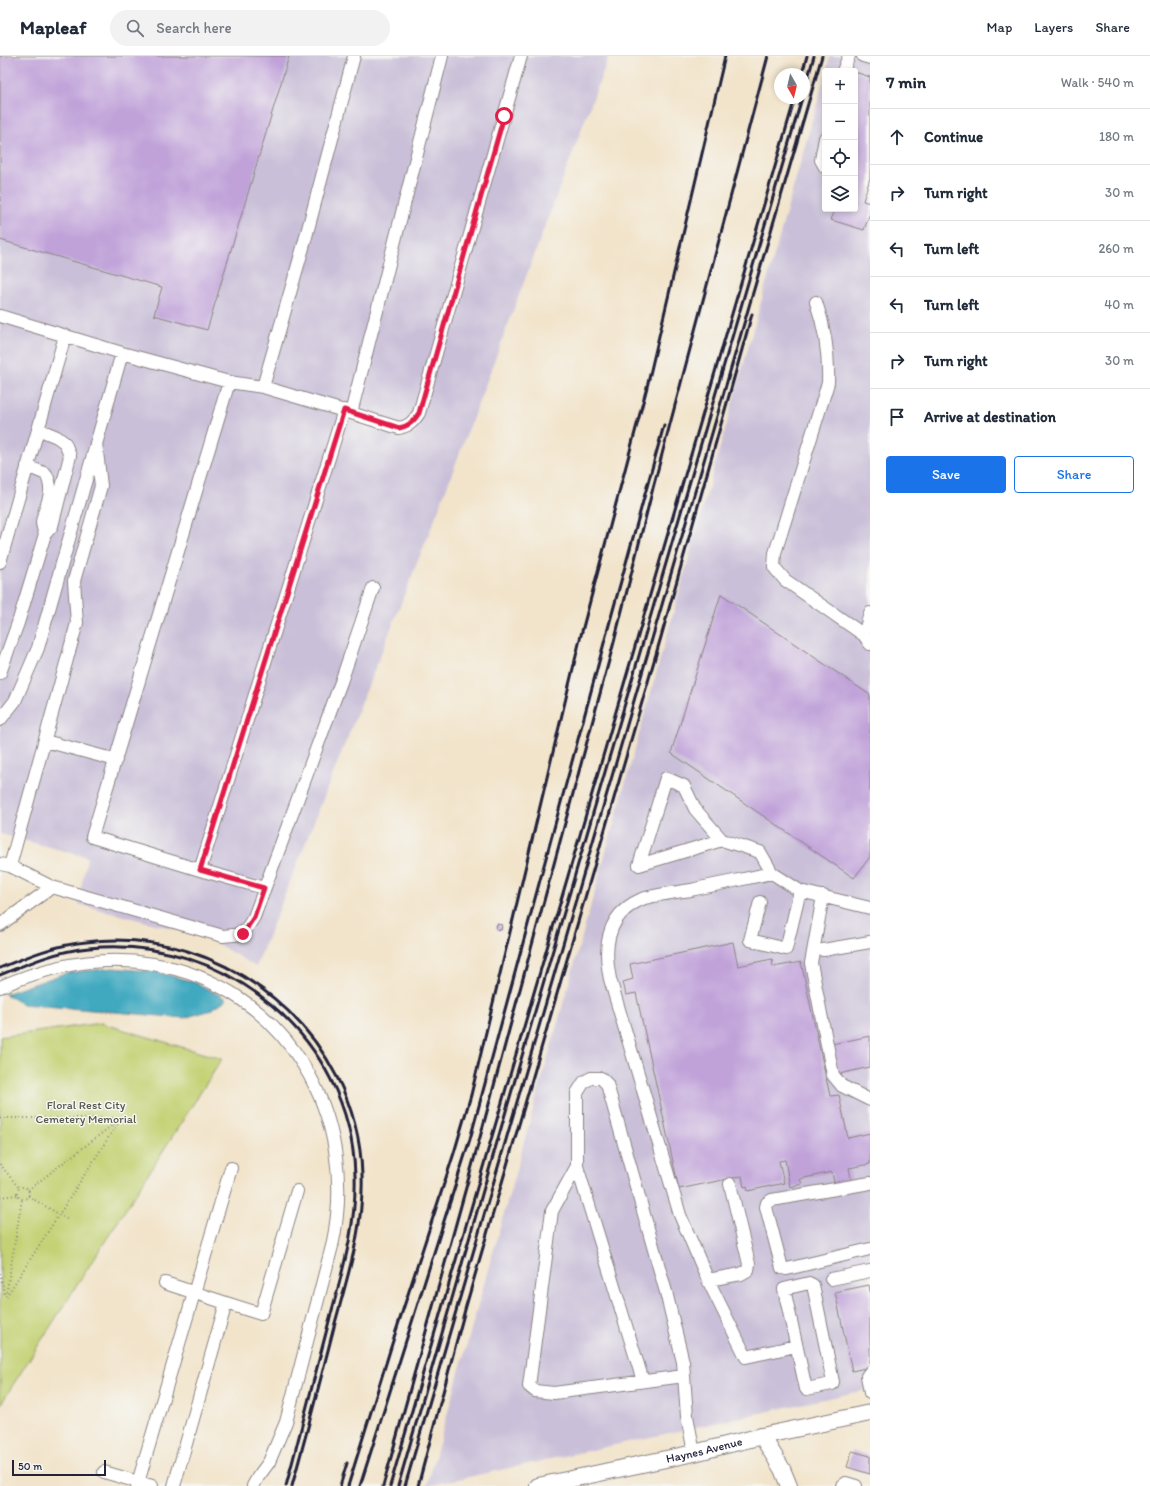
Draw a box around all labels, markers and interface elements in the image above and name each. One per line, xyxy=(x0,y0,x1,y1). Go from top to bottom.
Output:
search box xyxy=(110,10,390,46)
text: Mapleaf xyxy=(20,16,86,39)
icon: search xyxy=(124,17,146,39)
text: Search here xyxy=(156,19,232,37)
text: Map xyxy=(987,19,1012,36)
text: Layers xyxy=(1034,19,1073,36)
text: Share xyxy=(1095,19,1130,36)
north arrow xyxy=(774,68,810,104)
map controls xyxy=(822,68,858,212)
button: + xyxy=(822,68,858,104)
text: 7 min xyxy=(886,72,926,92)
text: Walk · 540 m xyxy=(1061,75,1134,90)
button: − xyxy=(822,104,858,140)
route start xyxy=(495,107,513,125)
icon: ahead xyxy=(886,126,908,148)
text: Continue xyxy=(924,128,983,146)
text: 180 m xyxy=(1099,129,1134,144)
button: locate xyxy=(822,140,858,176)
button: layers xyxy=(822,176,858,212)
icon: right xyxy=(886,182,908,204)
text: Turn right xyxy=(924,184,988,202)
text: 30 m xyxy=(1105,185,1134,200)
icon: left xyxy=(886,238,908,260)
text: Turn left xyxy=(924,240,979,258)
text: 260 m xyxy=(1098,241,1134,256)
icon: left xyxy=(886,294,908,316)
text: Turn left xyxy=(924,296,979,314)
text: 40 m xyxy=(1104,297,1134,312)
icon: right xyxy=(886,350,908,372)
text: Turn right xyxy=(924,352,988,370)
text: 30 m xyxy=(1105,353,1134,368)
icon: arrive xyxy=(886,406,908,428)
text: Arrive at destination xyxy=(924,408,1056,426)
button: Save xyxy=(886,456,1006,493)
button: Share xyxy=(1014,456,1134,493)
route end xyxy=(234,925,252,943)
park label: Floral Rest City Cemetery Memorial xyxy=(36,1098,137,1126)
street label: Haynes Avenue xyxy=(665,1434,744,1466)
scale bar xyxy=(12,1458,106,1477)
text: 50 m xyxy=(18,1460,42,1473)

